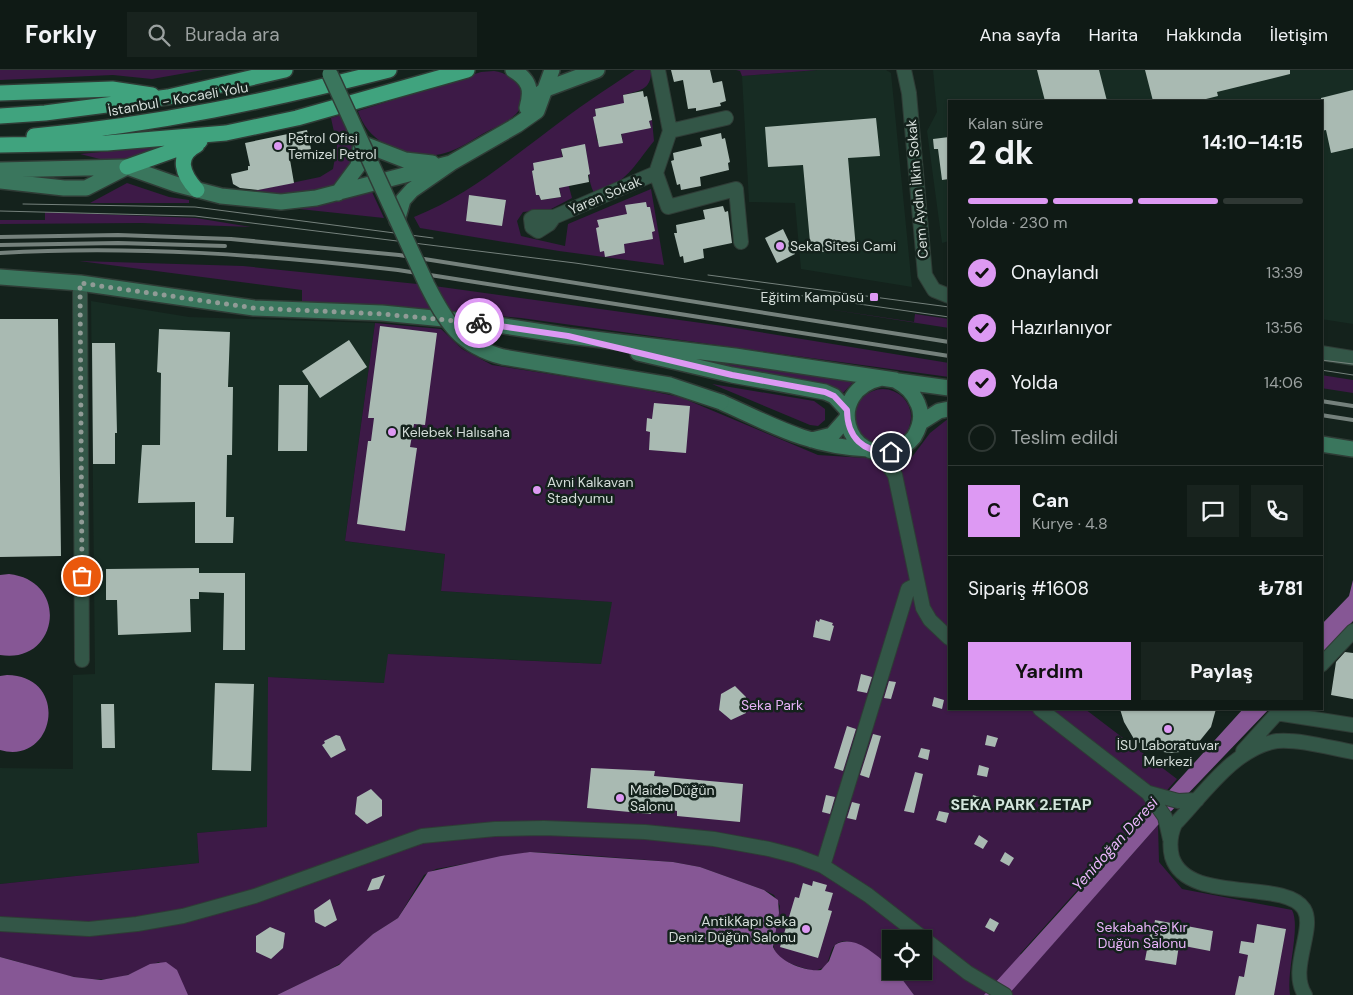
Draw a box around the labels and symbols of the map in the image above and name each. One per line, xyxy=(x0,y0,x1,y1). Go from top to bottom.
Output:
street label: İstanbul - Kocaeli Yolu xyxy=(107,78,249,120)
street label: Cem Aydın İlkin Sokak xyxy=(902,119,932,259)
place label: Petrol Ofisi Temizel Petrol xyxy=(288,129,377,163)
marker: Petrol Ofisi Temizel Petrol xyxy=(272,140,284,152)
street label: Yaren Sokak xyxy=(566,172,644,218)
place label: Seka Sitesi Cami xyxy=(790,237,896,255)
marker: Seka Sitesi Cami xyxy=(774,240,786,252)
place label: Eğitim Kampüsü xyxy=(761,288,864,306)
marker: Eğitim Kampüsü xyxy=(868,291,880,303)
courier xyxy=(454,298,504,348)
place label: Kelebek Halısaha xyxy=(402,423,510,441)
marker: Kelebek Halısaha xyxy=(386,426,398,438)
pin xyxy=(870,431,912,473)
place label: Avni Kalkavan Stadyumu xyxy=(547,473,633,507)
marker: Avni Kalkavan Stadyumu xyxy=(531,484,543,496)
pin xyxy=(61,555,103,597)
park label: Seka Park xyxy=(741,696,803,714)
marker: İSU Laboratuvar Merkezi xyxy=(1162,723,1174,735)
place label: İSU Laboratuvar Merkezi xyxy=(1117,736,1219,770)
place label: Maide Düğün Salonu xyxy=(630,781,715,815)
marker: Maide Düğün Salonu xyxy=(614,792,626,804)
water label: Yenidoğan Deresi xyxy=(1068,793,1163,895)
district label: SEKA PARK 2.ETAP xyxy=(951,794,1092,815)
place label: AntikKapı Seka Deniz Düğün Salonu xyxy=(669,912,796,946)
park label: Sekabahçe Kır Düğün Salonu xyxy=(1096,918,1188,952)
marker: AntikKapı Seka Deniz Düğün Salonu xyxy=(800,923,812,935)

